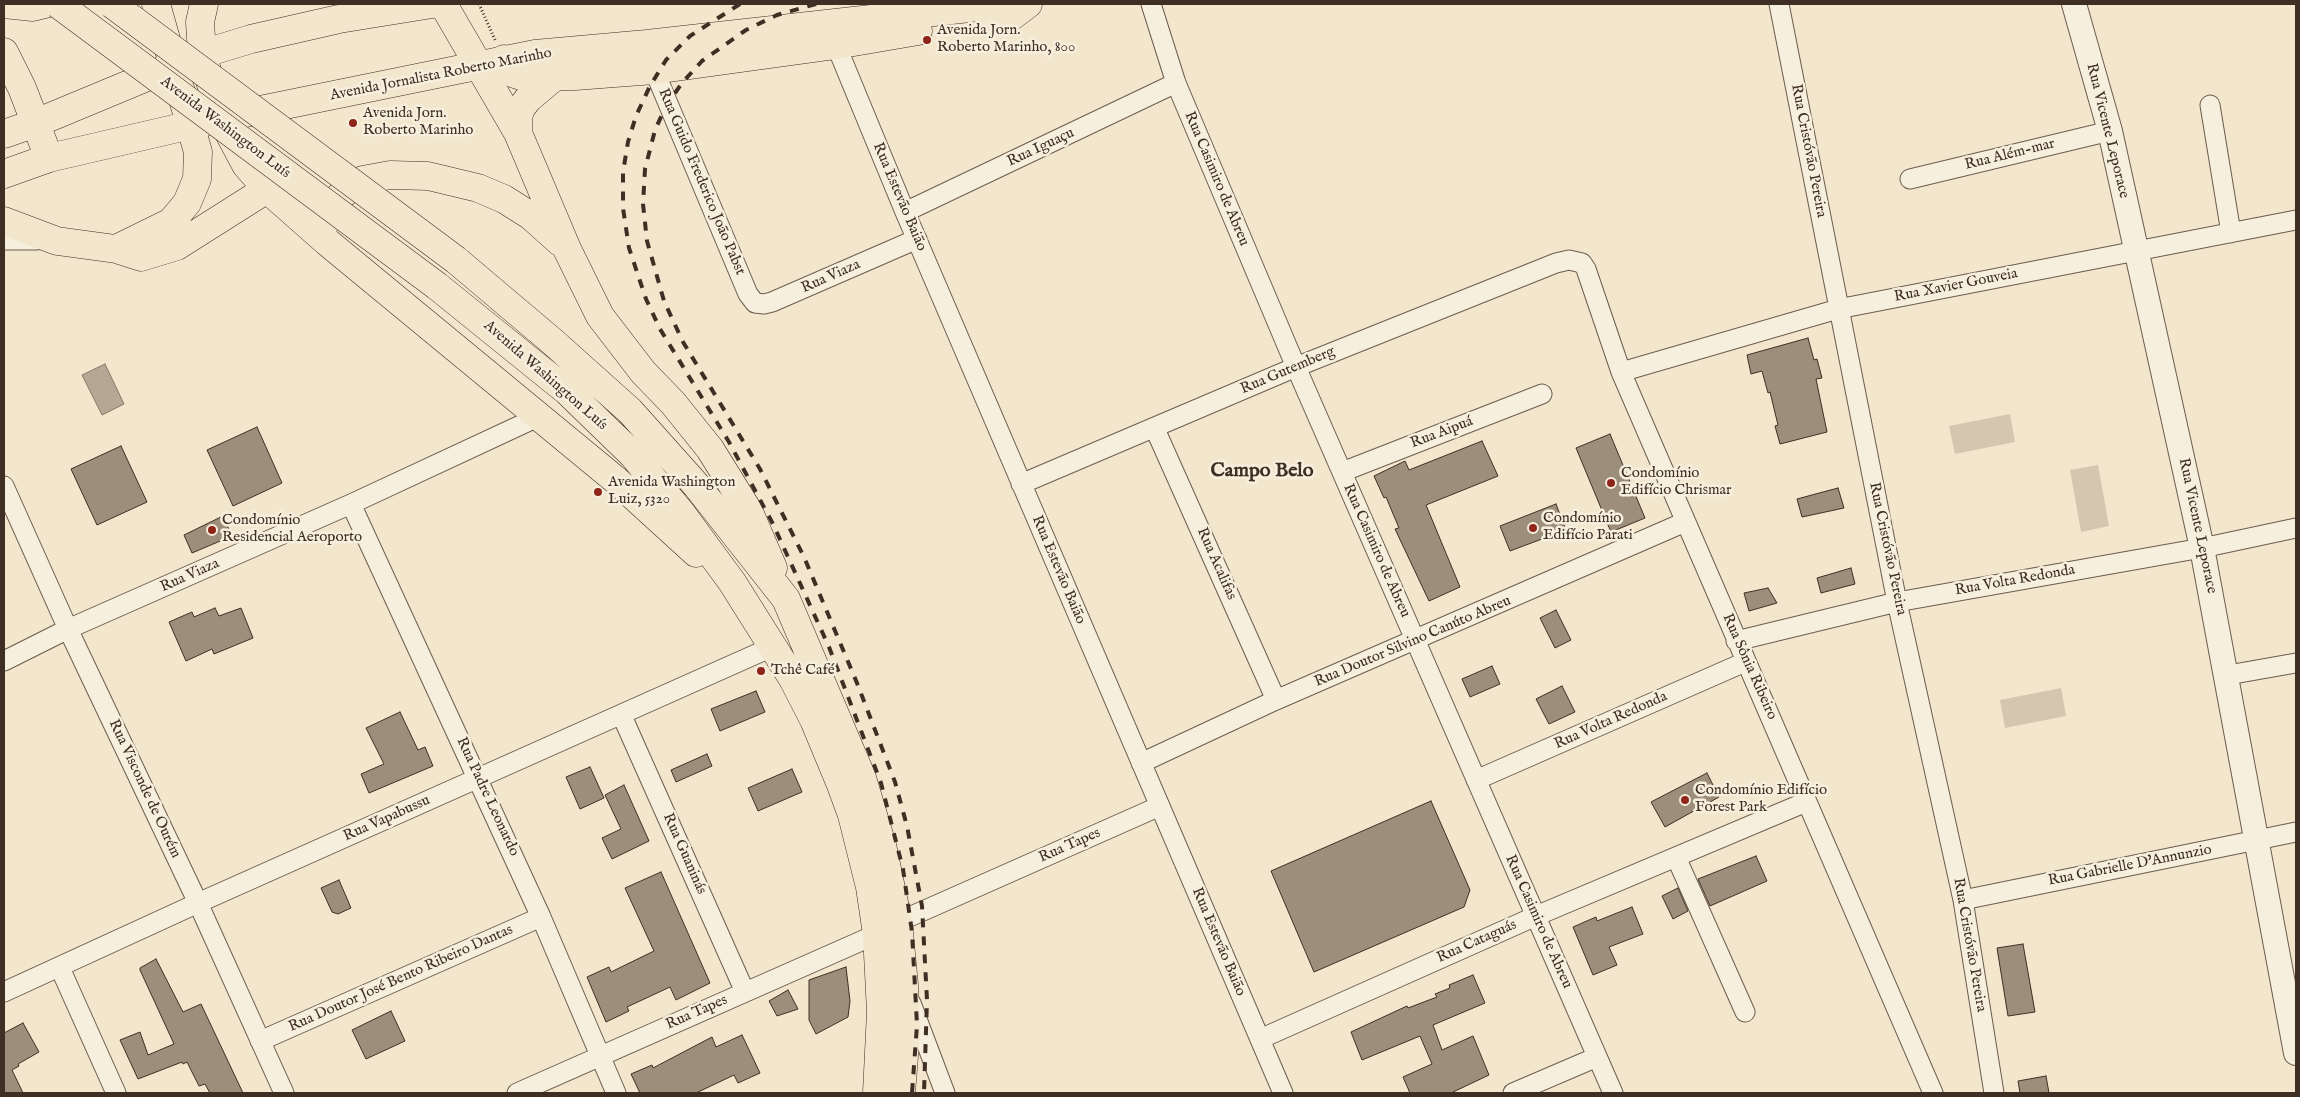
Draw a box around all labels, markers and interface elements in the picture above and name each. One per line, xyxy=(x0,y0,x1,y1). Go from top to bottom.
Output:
place label: Avenida Jorn. Roberto Marinho, 800 xyxy=(937,22,1075,57)
marker: Avenida Jorn. Roberto Marinho, 800 xyxy=(921,34,933,46)
street label: Avenida Jornalista Roberto Marinho xyxy=(329,45,553,105)
street label: Rua Vicente Leporace xyxy=(2082,62,2132,200)
street label: Avenida Washington Luís xyxy=(156,73,294,183)
street label: Rua Cristóvão Pereira xyxy=(1786,83,1830,219)
street label: Rua Guido Frederico João Pabst xyxy=(653,86,749,278)
place label: Avenida Jorn. Roberto Marinho xyxy=(363,105,473,140)
street label: Rua Casimiro de Abreu xyxy=(1180,109,1252,249)
marker: Avenida Jorn. Roberto Marinho xyxy=(347,117,359,129)
street label: Rua Iguaçu xyxy=(1005,125,1077,171)
street label: Rua Além-mar xyxy=(1963,135,2057,175)
street label: Rua Estevão Baião xyxy=(868,140,930,254)
street label: Rua Viaza xyxy=(799,256,863,298)
street label: Rua Xavier Gouveia xyxy=(1893,265,2019,307)
street label: Avenida Washington Luís xyxy=(479,317,611,435)
street label: Rua Gutemberg xyxy=(1238,343,1338,399)
street label: Rua Aipuá xyxy=(1408,413,1476,453)
street label: Rua Vicente Leporace xyxy=(2174,456,2220,596)
district label: Campo Belo xyxy=(1211,460,1313,484)
place label: Condomínio Edifício Chrismar xyxy=(1621,465,1732,500)
place label: Avenida Washington Luiz, 5320 xyxy=(608,474,735,509)
marker: Condomínio Edifício Chrismar xyxy=(1605,477,1617,489)
street label: Rua Casimiro de Abreu xyxy=(1338,481,1414,621)
street label: Rua Cristóvão Pereira xyxy=(1864,481,1910,617)
marker: Avenida Washington Luiz, 5320 xyxy=(592,486,604,498)
place label: Condomínio Edifício Parati xyxy=(1543,510,1633,545)
place label: Condomínio Residencial Aeroporto xyxy=(222,512,362,547)
street label: Rua Estevão Baião xyxy=(1027,513,1089,627)
marker: Condomínio Edifício Parati xyxy=(1527,522,1539,534)
marker: Condomínio Residencial Aeroporto xyxy=(206,524,218,536)
street label: Rua Acalifas xyxy=(1192,525,1240,603)
street label: Rua Viaza xyxy=(158,555,222,597)
street label: Rua Volta Redonda xyxy=(1954,562,2076,600)
street label: Rua Doutor Silvino Canúto Abreu xyxy=(1312,592,1514,692)
street label: Rua Sônia Ribeiro xyxy=(1718,611,1780,723)
place label: Tchê Café xyxy=(771,662,835,680)
marker: Tchê Café xyxy=(755,665,767,677)
street label: Rua Volta Redonda xyxy=(1552,688,1670,754)
street label: Rua Visconde de Ourém xyxy=(104,717,184,861)
street label: Rua Padre Leonardo xyxy=(452,735,522,859)
place label: Condomínio Edifício Forest Park xyxy=(1695,782,1827,817)
street label: Rua Vapabussu xyxy=(341,792,433,846)
marker: Condomínio Edifício Forest Park xyxy=(1679,794,1691,806)
street label: Rua Guaninás xyxy=(658,811,710,897)
street label: Rua Tapes xyxy=(1036,824,1104,868)
street label: Rua Gabrielle D'Annunzio xyxy=(2047,841,2213,891)
street label: Rua Casimiro de Abreu xyxy=(1500,852,1576,992)
street label: Rua Cristóvão Pereira xyxy=(1948,877,1990,1013)
street label: Rua Estevão Baião xyxy=(1187,885,1249,999)
street label: Rua Cataguás xyxy=(1434,916,1520,968)
street label: Rua Doutor José Bento Ribeiro Dantas xyxy=(286,921,516,1037)
street label: Rua Tapes xyxy=(663,991,731,1035)

